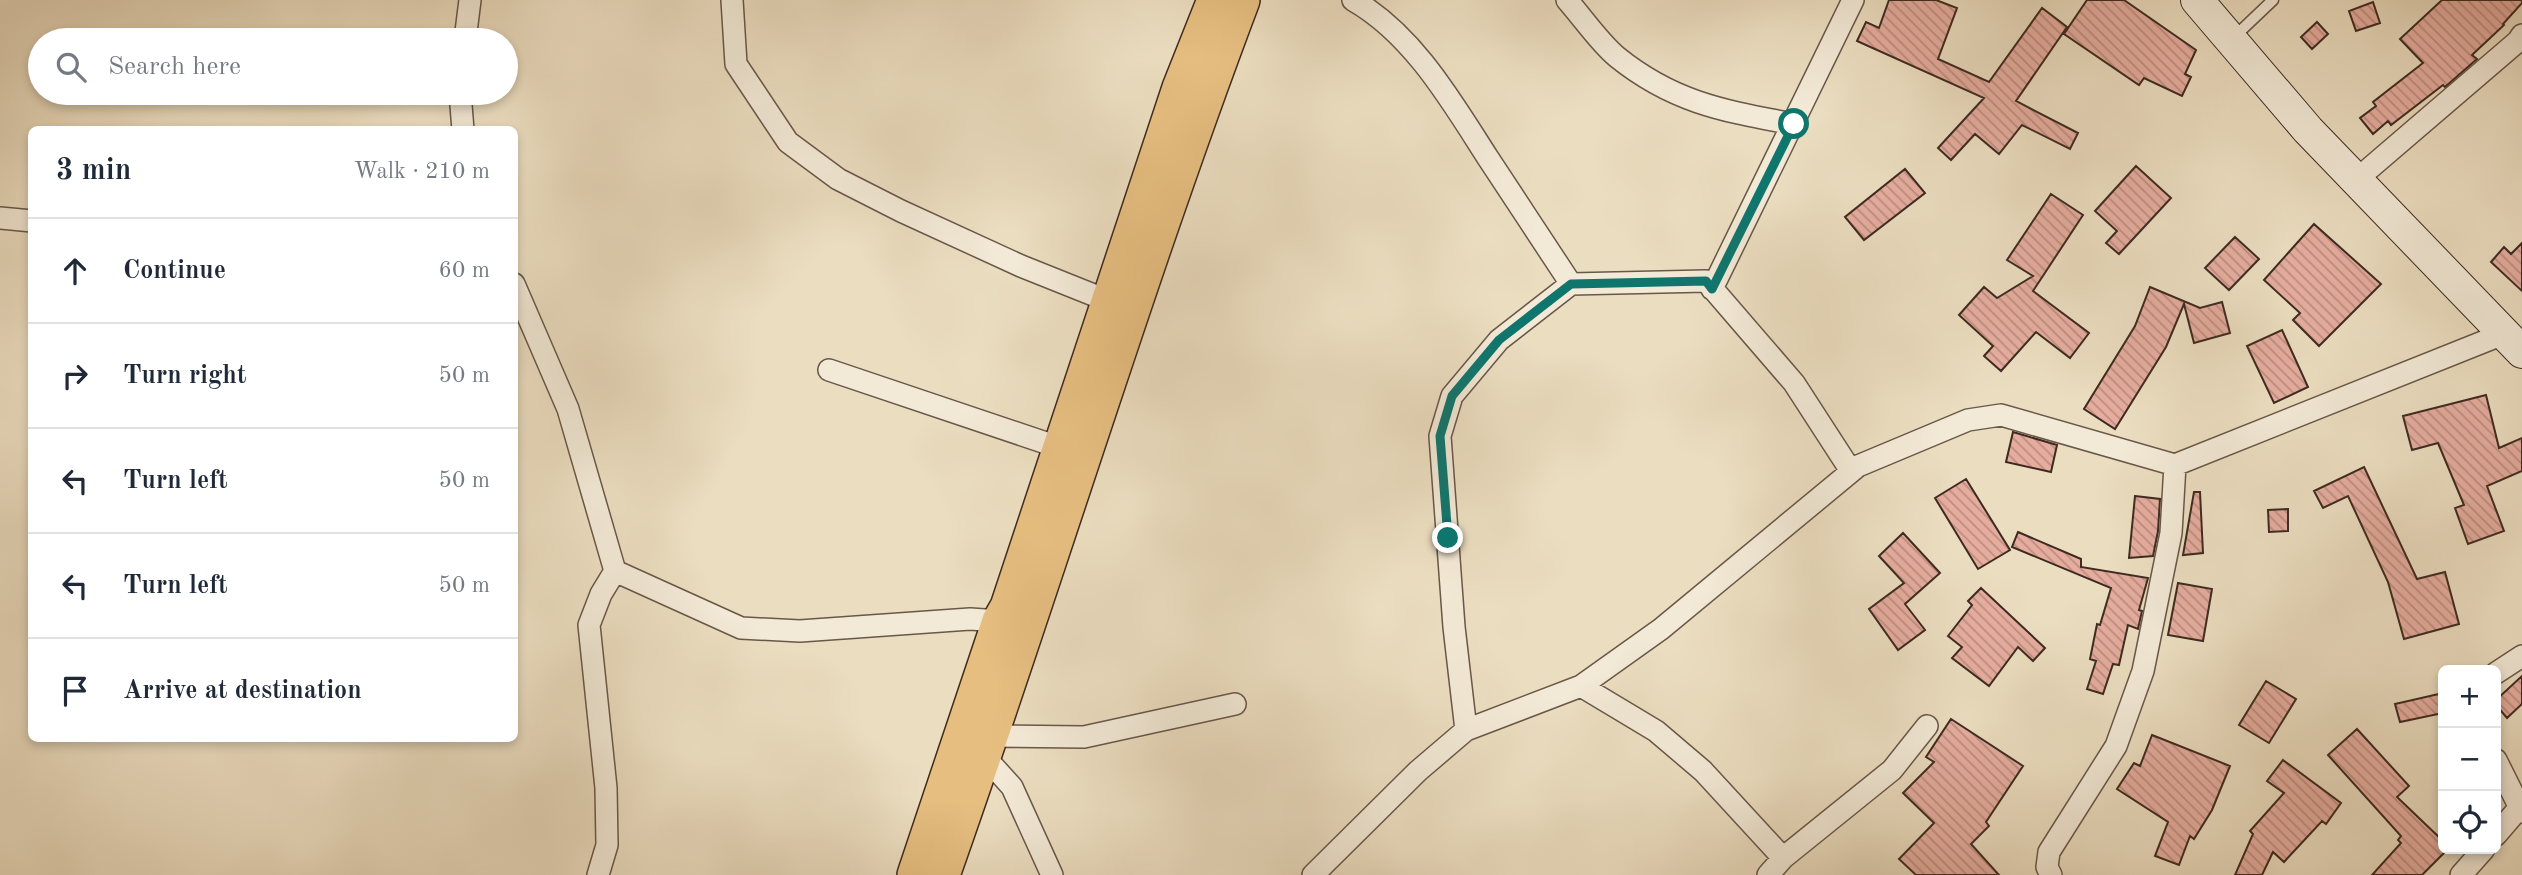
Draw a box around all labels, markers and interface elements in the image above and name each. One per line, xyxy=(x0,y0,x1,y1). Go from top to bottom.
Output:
search box xyxy=(28,28,518,105)
icon: search xyxy=(52,48,90,86)
text: Search here xyxy=(108,54,241,80)
route start xyxy=(1778,108,1809,139)
text: 3 min xyxy=(56,156,131,186)
text: Walk · 210 m xyxy=(354,160,490,183)
icon: ahead xyxy=(56,252,94,290)
text: Continue xyxy=(123,258,226,284)
text: 60 m xyxy=(439,259,490,282)
icon: right xyxy=(56,357,94,395)
text: Turn right xyxy=(123,363,246,389)
text: 50 m xyxy=(439,364,490,387)
icon: left xyxy=(56,462,94,500)
text: Turn left xyxy=(123,468,228,494)
text: 50 m xyxy=(439,469,490,492)
route end xyxy=(1432,522,1463,553)
icon: left xyxy=(56,567,94,605)
text: Turn left xyxy=(123,573,228,599)
text: 50 m xyxy=(439,574,490,597)
map controls xyxy=(2438,665,2501,854)
button: + xyxy=(2438,665,2501,728)
icon: arrive xyxy=(56,672,94,710)
text: Arrive at destination xyxy=(123,678,362,704)
button: − xyxy=(2438,728,2501,791)
button: locate xyxy=(2438,791,2501,854)

